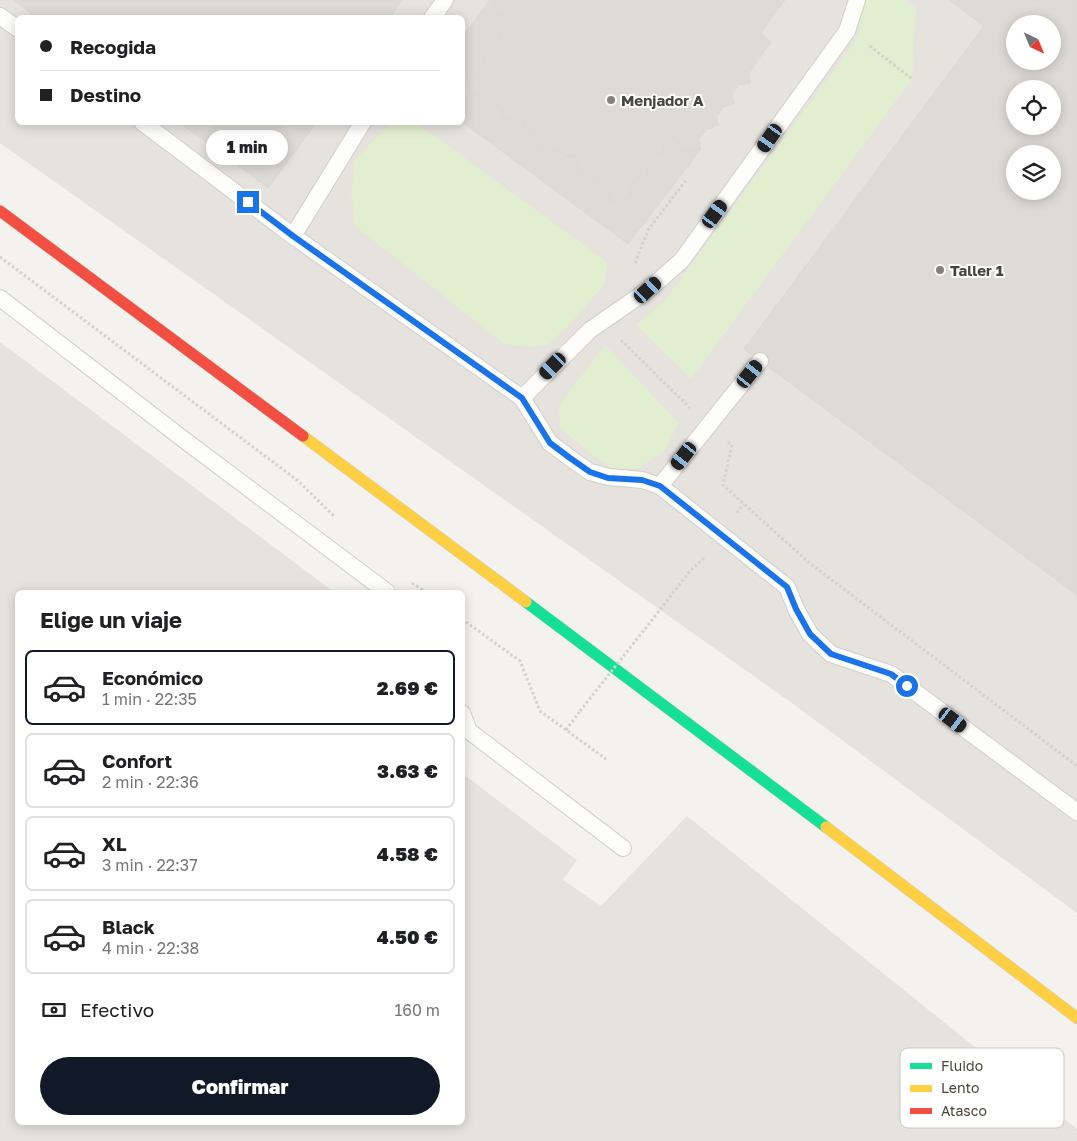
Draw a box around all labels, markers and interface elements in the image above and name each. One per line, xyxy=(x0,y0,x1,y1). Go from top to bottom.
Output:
north arrow xyxy=(1006,15,1061,70)
map controls xyxy=(1006,15,1061,200)
text: Recogida xyxy=(70,35,156,58)
button: locate xyxy=(1006,80,1061,135)
text: Destino xyxy=(70,83,141,106)
place label: Menjador A xyxy=(621,91,704,109)
marker: Menjador A xyxy=(605,94,617,106)
car xyxy=(755,121,784,155)
callout: 1 min xyxy=(207,130,289,164)
text: 1 min xyxy=(227,137,267,157)
button: layers xyxy=(1006,145,1061,200)
route end xyxy=(237,191,259,213)
car xyxy=(700,197,729,231)
place label: Taller 1 xyxy=(950,261,1004,279)
marker: Taller 1 xyxy=(934,264,946,276)
car xyxy=(631,274,664,306)
car xyxy=(537,350,568,382)
car xyxy=(734,358,765,390)
car xyxy=(668,440,699,472)
text: Elige un viaje xyxy=(40,606,182,633)
icon: car xyxy=(42,665,87,710)
text: Económico xyxy=(102,666,203,689)
route start xyxy=(896,675,918,697)
text: 2.69 € xyxy=(377,676,438,699)
text: 1 min · 22:35 xyxy=(102,689,197,709)
car xyxy=(936,705,969,735)
icon: car xyxy=(42,748,87,793)
text: Confort xyxy=(102,749,172,772)
text: 3.63 € xyxy=(377,759,438,782)
text: 2 min · 22:36 xyxy=(102,772,199,792)
icon: car xyxy=(42,831,87,876)
text: XL xyxy=(102,832,127,855)
text: 4.58 € xyxy=(377,842,438,865)
text: 3 min · 22:37 xyxy=(102,855,198,875)
icon: car xyxy=(42,914,87,959)
text: Black xyxy=(102,915,155,938)
text: 4.50 € xyxy=(377,925,438,948)
text: 4 min · 22:38 xyxy=(102,938,199,958)
icon: cash xyxy=(40,996,68,1024)
text: Efectivo xyxy=(80,998,154,1021)
text: 160 m xyxy=(394,1000,440,1020)
legend xyxy=(900,1048,1064,1128)
button: Confirmar xyxy=(40,1057,440,1115)
text: Fluido xyxy=(941,1057,983,1074)
text: Lento xyxy=(941,1079,979,1096)
text: Atasco xyxy=(941,1102,987,1119)

